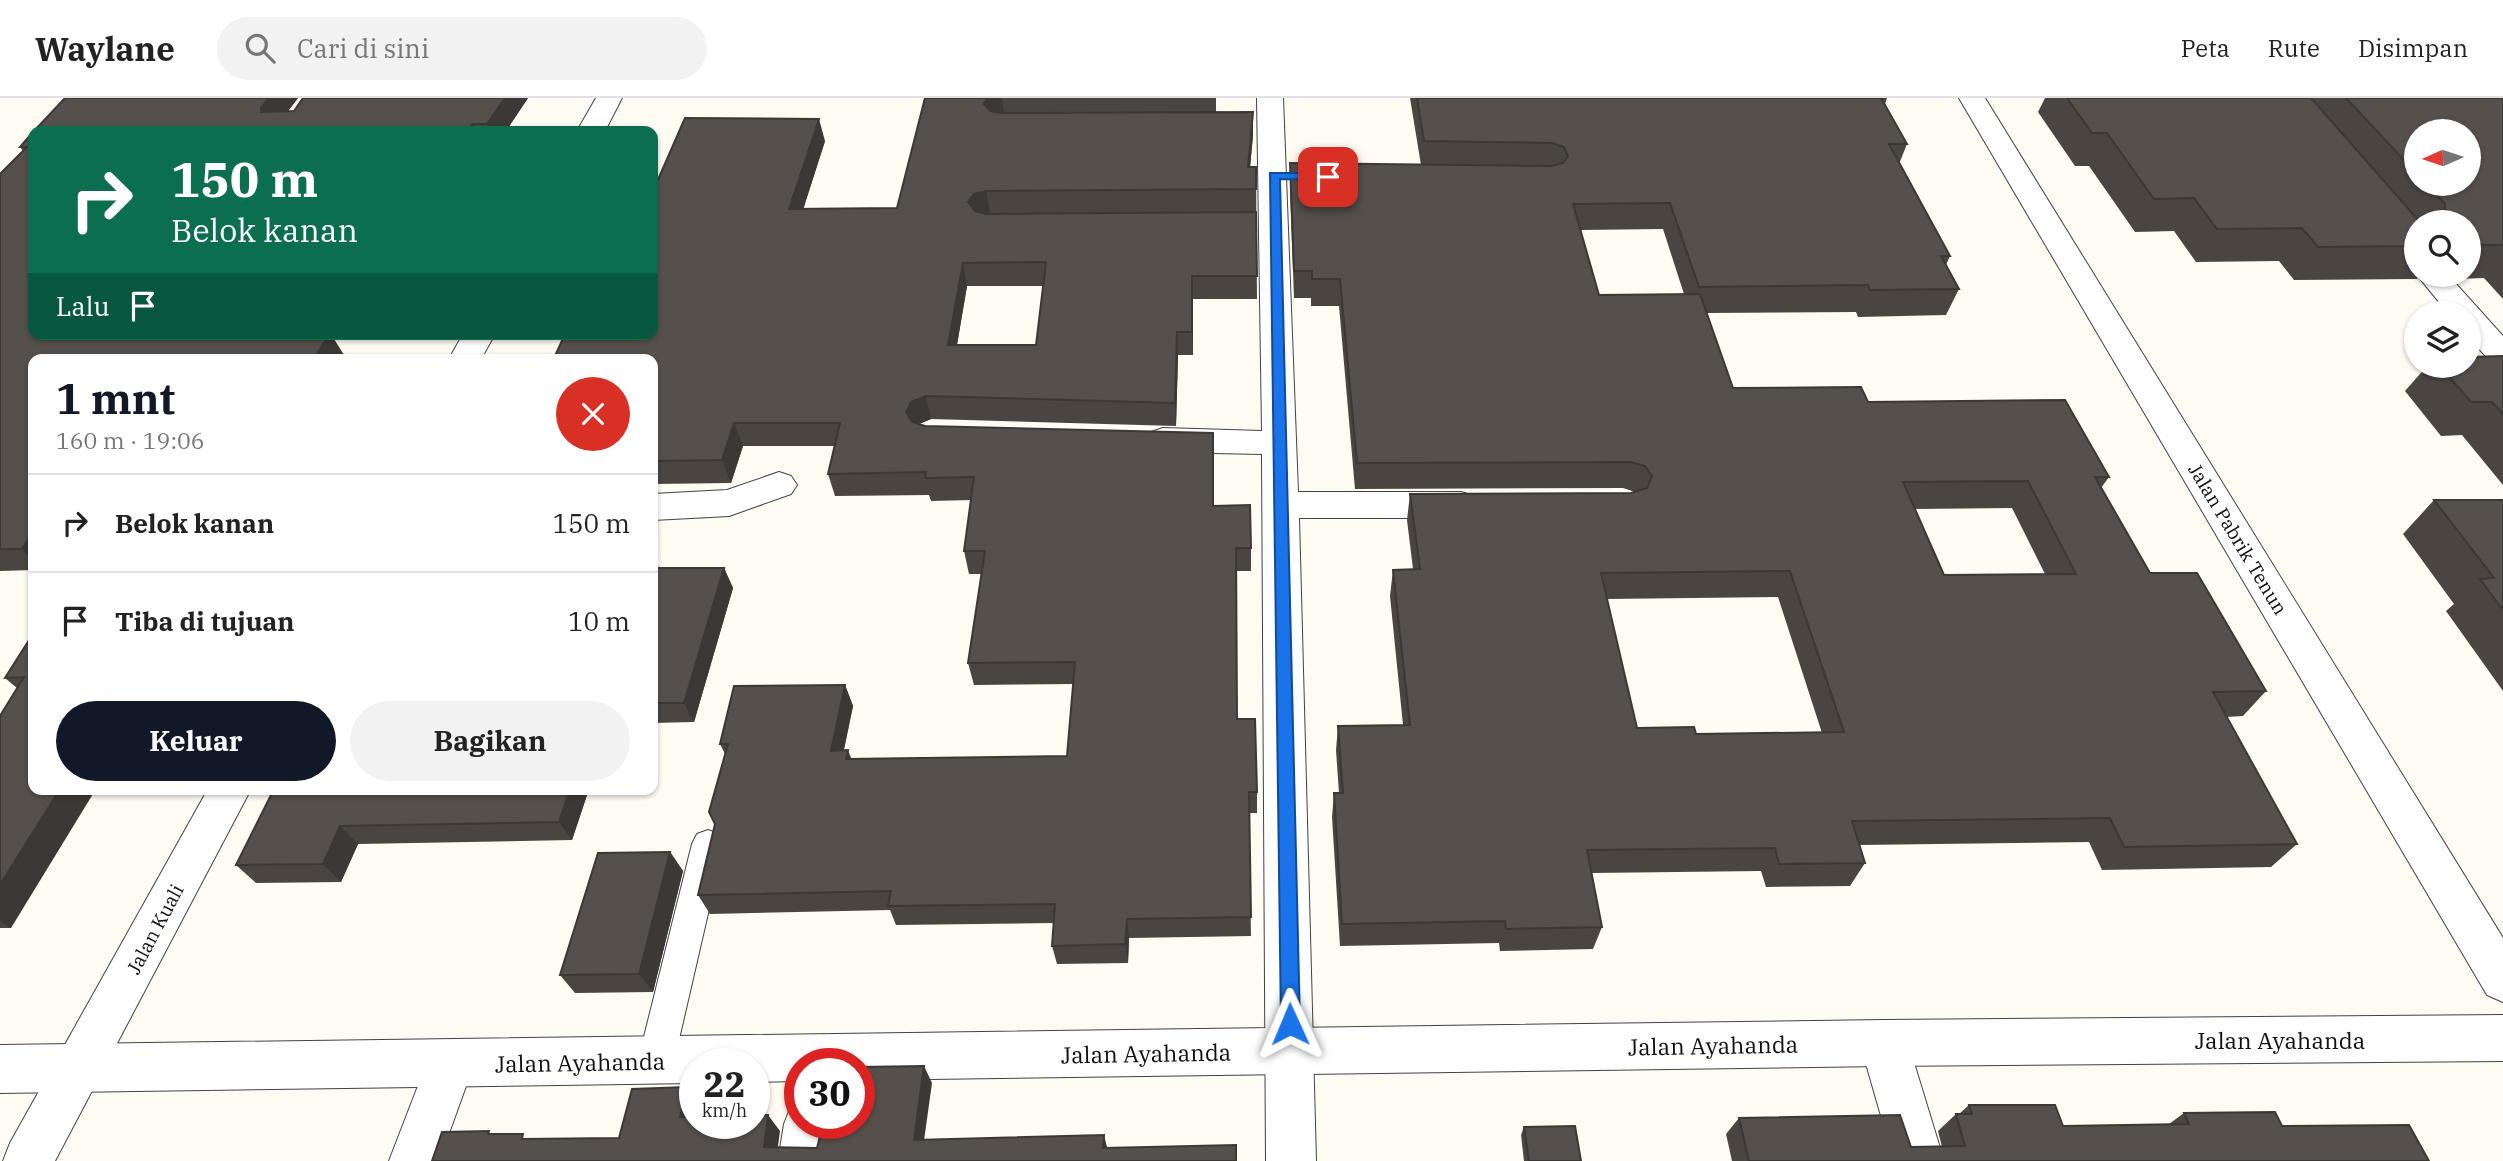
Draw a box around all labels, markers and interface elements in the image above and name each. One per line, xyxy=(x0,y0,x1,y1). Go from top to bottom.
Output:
search box xyxy=(217,17,707,80)
text: Waylane xyxy=(35,27,175,70)
icon: search xyxy=(241,29,279,67)
text: Cari di sini xyxy=(297,31,429,65)
text: Peta xyxy=(2181,32,2230,64)
text: Rute xyxy=(2268,32,2320,64)
text: Disimpan xyxy=(2358,32,2468,64)
north arrow xyxy=(2404,119,2482,196)
map controls xyxy=(2404,119,2481,378)
text: 150 m xyxy=(171,147,318,210)
pin xyxy=(1298,147,1358,207)
icon: right xyxy=(56,154,147,245)
icon: arrive xyxy=(1309,158,1347,196)
text: Belok kanan xyxy=(171,209,358,251)
button: search xyxy=(2404,210,2481,287)
icon: arrive xyxy=(124,287,162,325)
text: Lalu xyxy=(56,289,110,323)
button: layers xyxy=(2404,301,2481,378)
text: 1 mnt xyxy=(56,371,175,426)
button: close xyxy=(556,377,630,451)
text: 160 m · 19:06 xyxy=(56,425,205,455)
street label: Jalan Pabrik Tenun xyxy=(2183,459,2293,619)
icon: right xyxy=(56,504,94,542)
text: Belok kanan xyxy=(115,506,274,540)
text: 150 m xyxy=(552,506,630,540)
icon: arrive xyxy=(56,602,94,640)
text: Tiba di tujuan xyxy=(115,604,295,638)
text: 10 m xyxy=(568,604,630,638)
button: Keluar xyxy=(56,701,336,781)
button: Bagikan xyxy=(350,701,630,781)
street label: Jalan Kuali xyxy=(121,880,189,978)
position arrow xyxy=(1253,987,1327,1061)
street label: Jalan Ayahanda xyxy=(2195,1025,2365,1055)
street label: Jalan Ayahanda xyxy=(1627,1029,1799,1061)
street label: Jalan Ayahanda xyxy=(1060,1037,1232,1069)
street label: Jalan Ayahanda xyxy=(494,1046,666,1078)
speed limit sign: 30 xyxy=(784,1048,875,1139)
text: 22 xyxy=(703,1061,746,1107)
text: km/h xyxy=(702,1099,747,1122)

